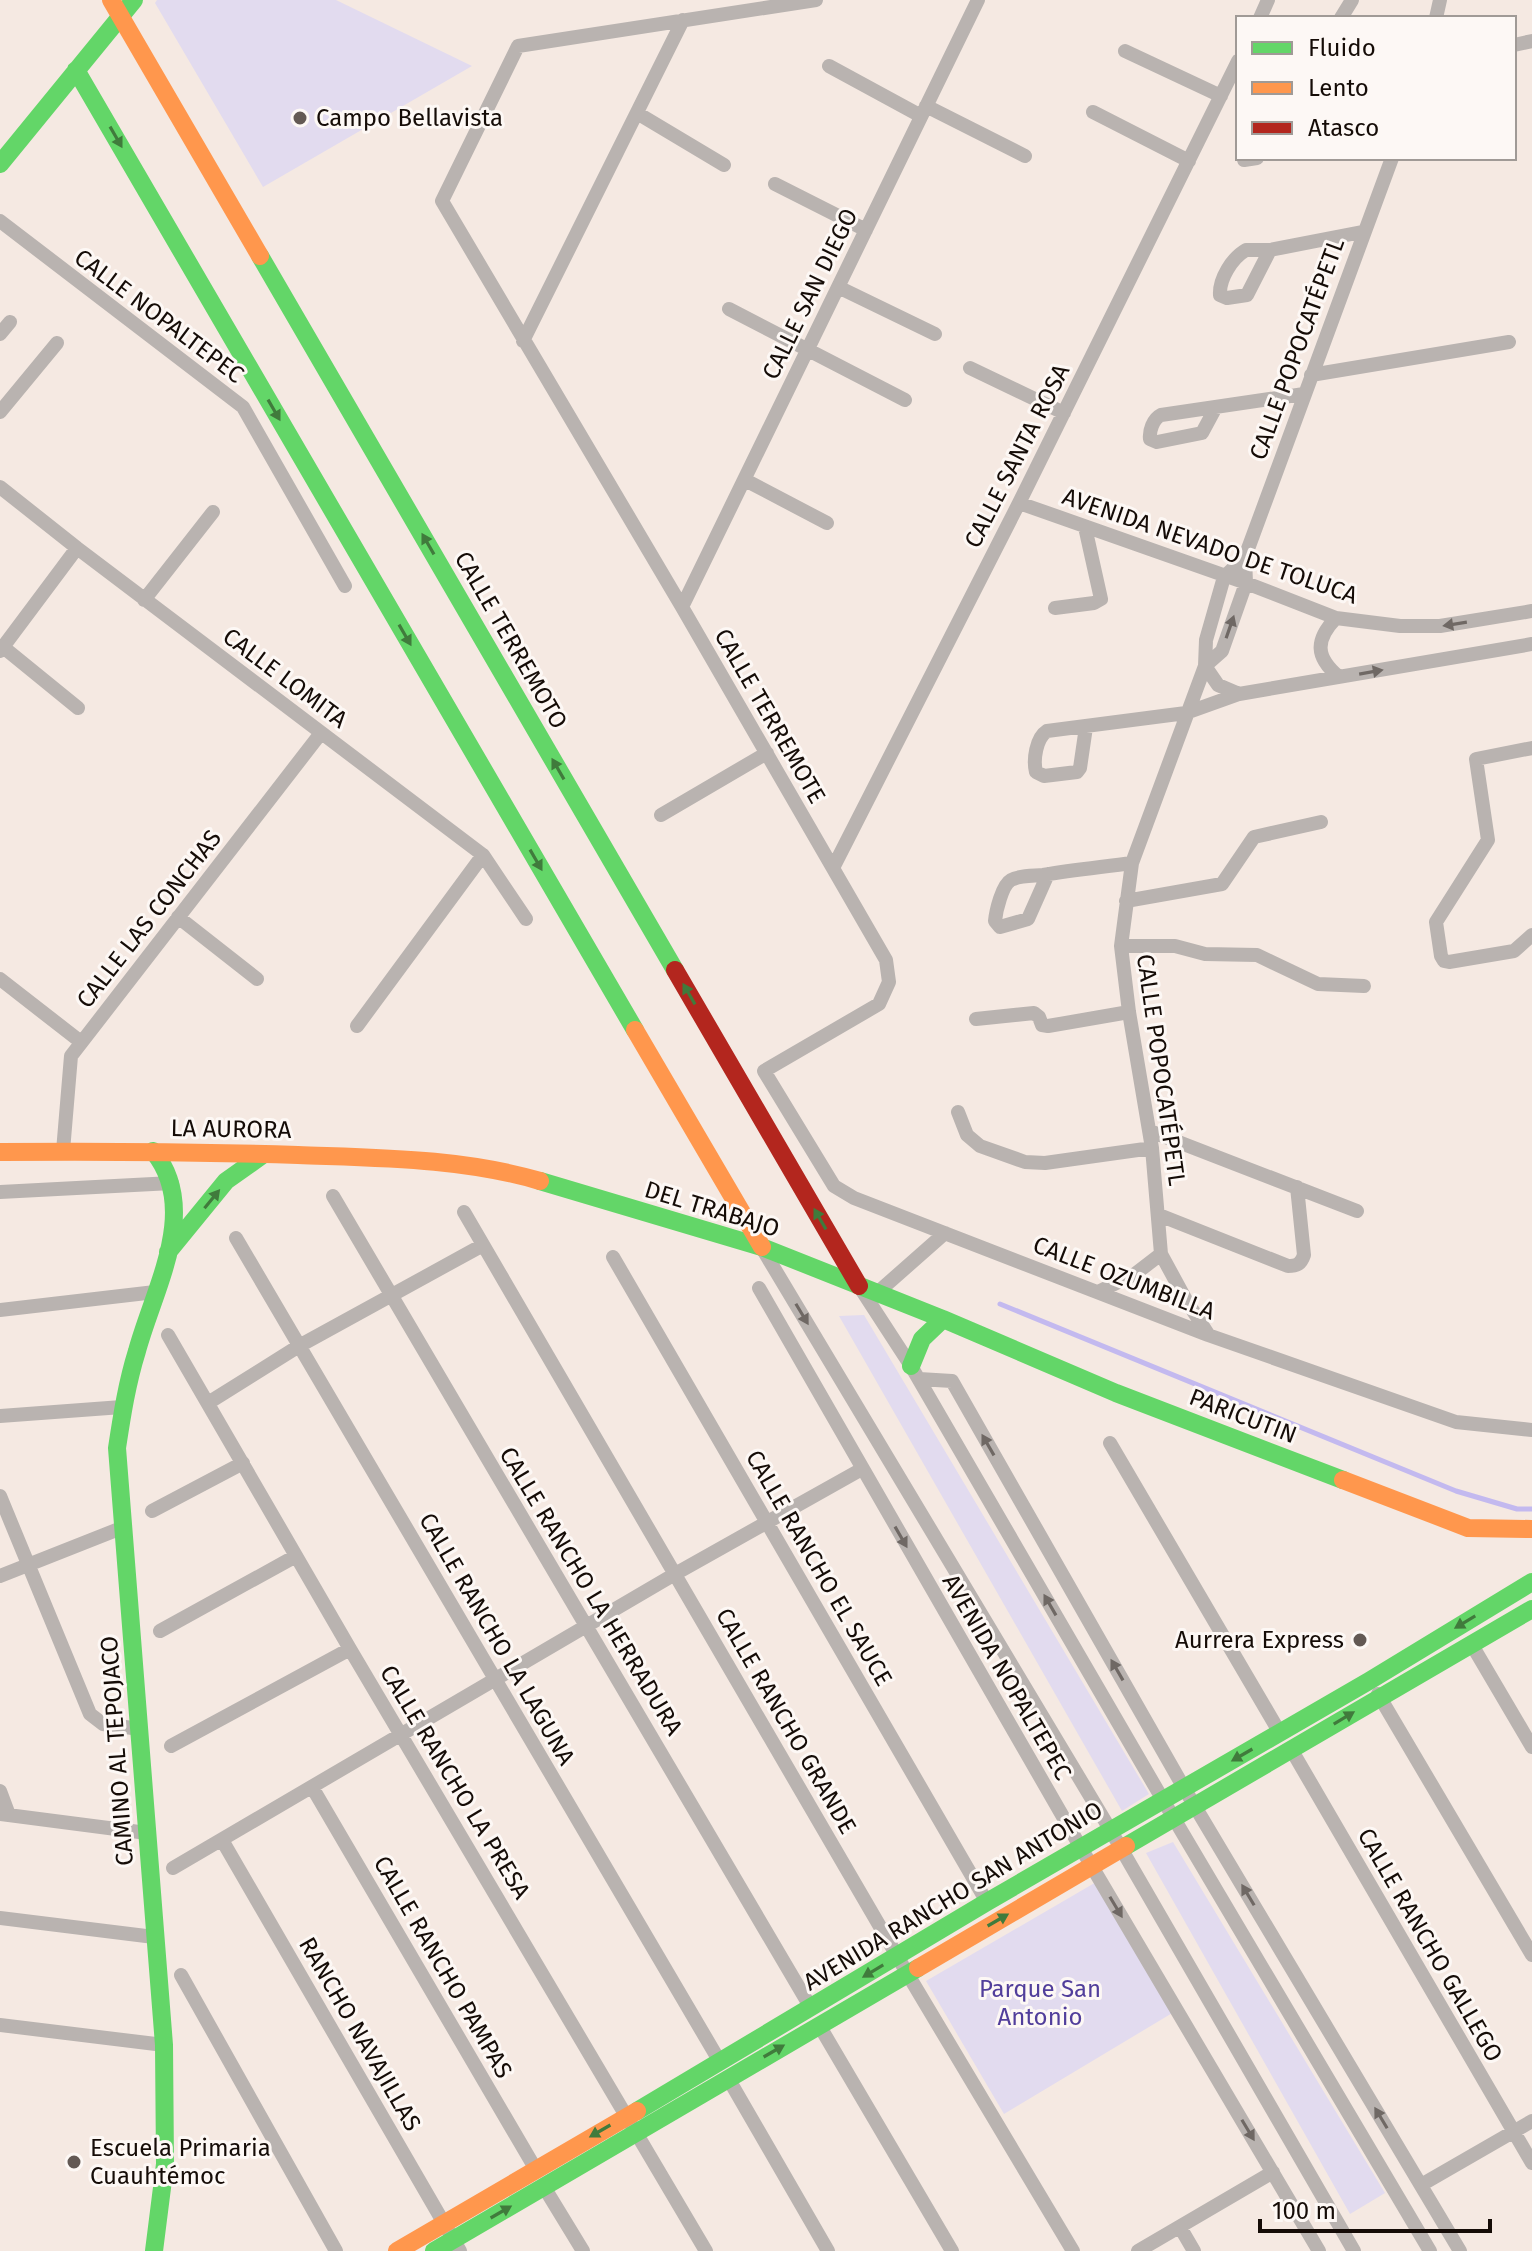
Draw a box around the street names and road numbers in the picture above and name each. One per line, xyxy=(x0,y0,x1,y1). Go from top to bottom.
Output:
street label: CALLE SAN DIEGO xyxy=(757,204,863,384)
street label: CALLE POPOCATÉPETL xyxy=(1243,234,1350,464)
street label: CALLE NOPALTEPEC xyxy=(69,243,249,389)
street label: CALLE SANTA ROSA xyxy=(959,359,1076,553)
street label: AVENIDA NEVADO DE TOLUCA xyxy=(1059,482,1361,610)
street label: CALLE TERREMOTO xyxy=(449,546,573,734)
street label: CALLE LOMITA xyxy=(217,622,353,734)
street label: CALLE TERREMOTE xyxy=(709,624,831,808)
street label: CALLE LAS CONCHAS xyxy=(71,824,227,1014)
street label: CALLE POPOCATÉPETL xyxy=(1131,952,1192,1188)
street label: LA AURORA xyxy=(170,1114,292,1144)
street label: DEL TRABAJO xyxy=(641,1175,783,1243)
street label: CALLE OZUMBILLA xyxy=(1029,1230,1219,1326)
street label: PARICUTIN xyxy=(1185,1383,1301,1449)
street label: CALLE RANCHO LA HERRADURA xyxy=(494,1442,688,1740)
street label: CALLE RANCHO EL SAUCE xyxy=(740,1445,898,1691)
street label: CALLE RANCHO LA LAGUNA xyxy=(413,1508,581,1770)
street label: AVENIDA NOPALTEPEC xyxy=(937,1569,1077,1785)
street label: CALLE RANCHO GRANDE xyxy=(710,1603,862,1839)
street label: CAMINO AL TEPOJACO xyxy=(95,1635,139,1867)
street label: CALLE RANCHO LA PRESA xyxy=(374,1660,536,1904)
street label: AVENIDA RANCHO SAN ANTONIO xyxy=(799,1796,1107,1996)
street label: CALLE RANCHO GALLEGO xyxy=(1352,1823,1508,2067)
street label: CALLE RANCHO PAMPAS xyxy=(368,1851,518,2083)
street label: RANCHO NAVAJILLAS xyxy=(293,1932,427,2136)

